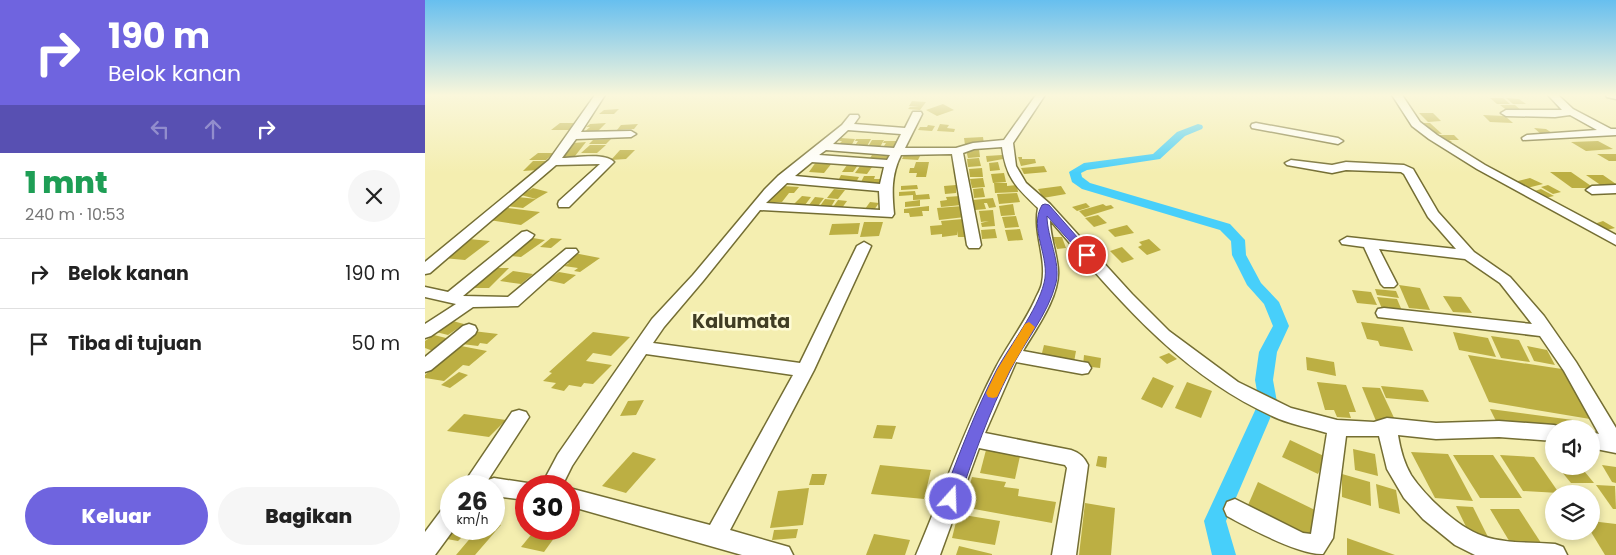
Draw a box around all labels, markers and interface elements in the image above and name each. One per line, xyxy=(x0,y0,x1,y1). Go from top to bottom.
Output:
text: 190 m xyxy=(108,11,210,60)
icon: right xyxy=(25,20,90,85)
text: Belok kanan xyxy=(108,58,241,89)
icon: left xyxy=(146,115,174,143)
icon: ahead xyxy=(199,115,227,143)
icon: right xyxy=(252,115,280,143)
text: 1 mnt xyxy=(25,161,108,204)
button: close xyxy=(348,170,400,222)
text: 240 m · 10:53 xyxy=(25,203,125,226)
pin xyxy=(1066,234,1108,276)
icon: arrive xyxy=(1073,241,1101,269)
icon: right xyxy=(25,260,53,288)
text: Belok kanan xyxy=(68,260,189,287)
text: 190 m xyxy=(345,260,400,287)
district label: Kalumata xyxy=(692,308,790,335)
icon: arrive xyxy=(25,330,53,358)
text: Tiba di tujuan xyxy=(68,330,202,357)
text: 50 m xyxy=(351,330,400,357)
map controls xyxy=(1545,420,1600,540)
button: sound xyxy=(1545,420,1600,475)
position arrow xyxy=(924,472,976,524)
speed limit sign: 30 xyxy=(515,475,580,540)
text: 26 xyxy=(457,484,488,519)
button: layers xyxy=(1545,485,1600,540)
button: Keluar xyxy=(25,487,208,545)
button: Bagikan xyxy=(218,487,400,545)
text: km/h xyxy=(457,511,488,528)

